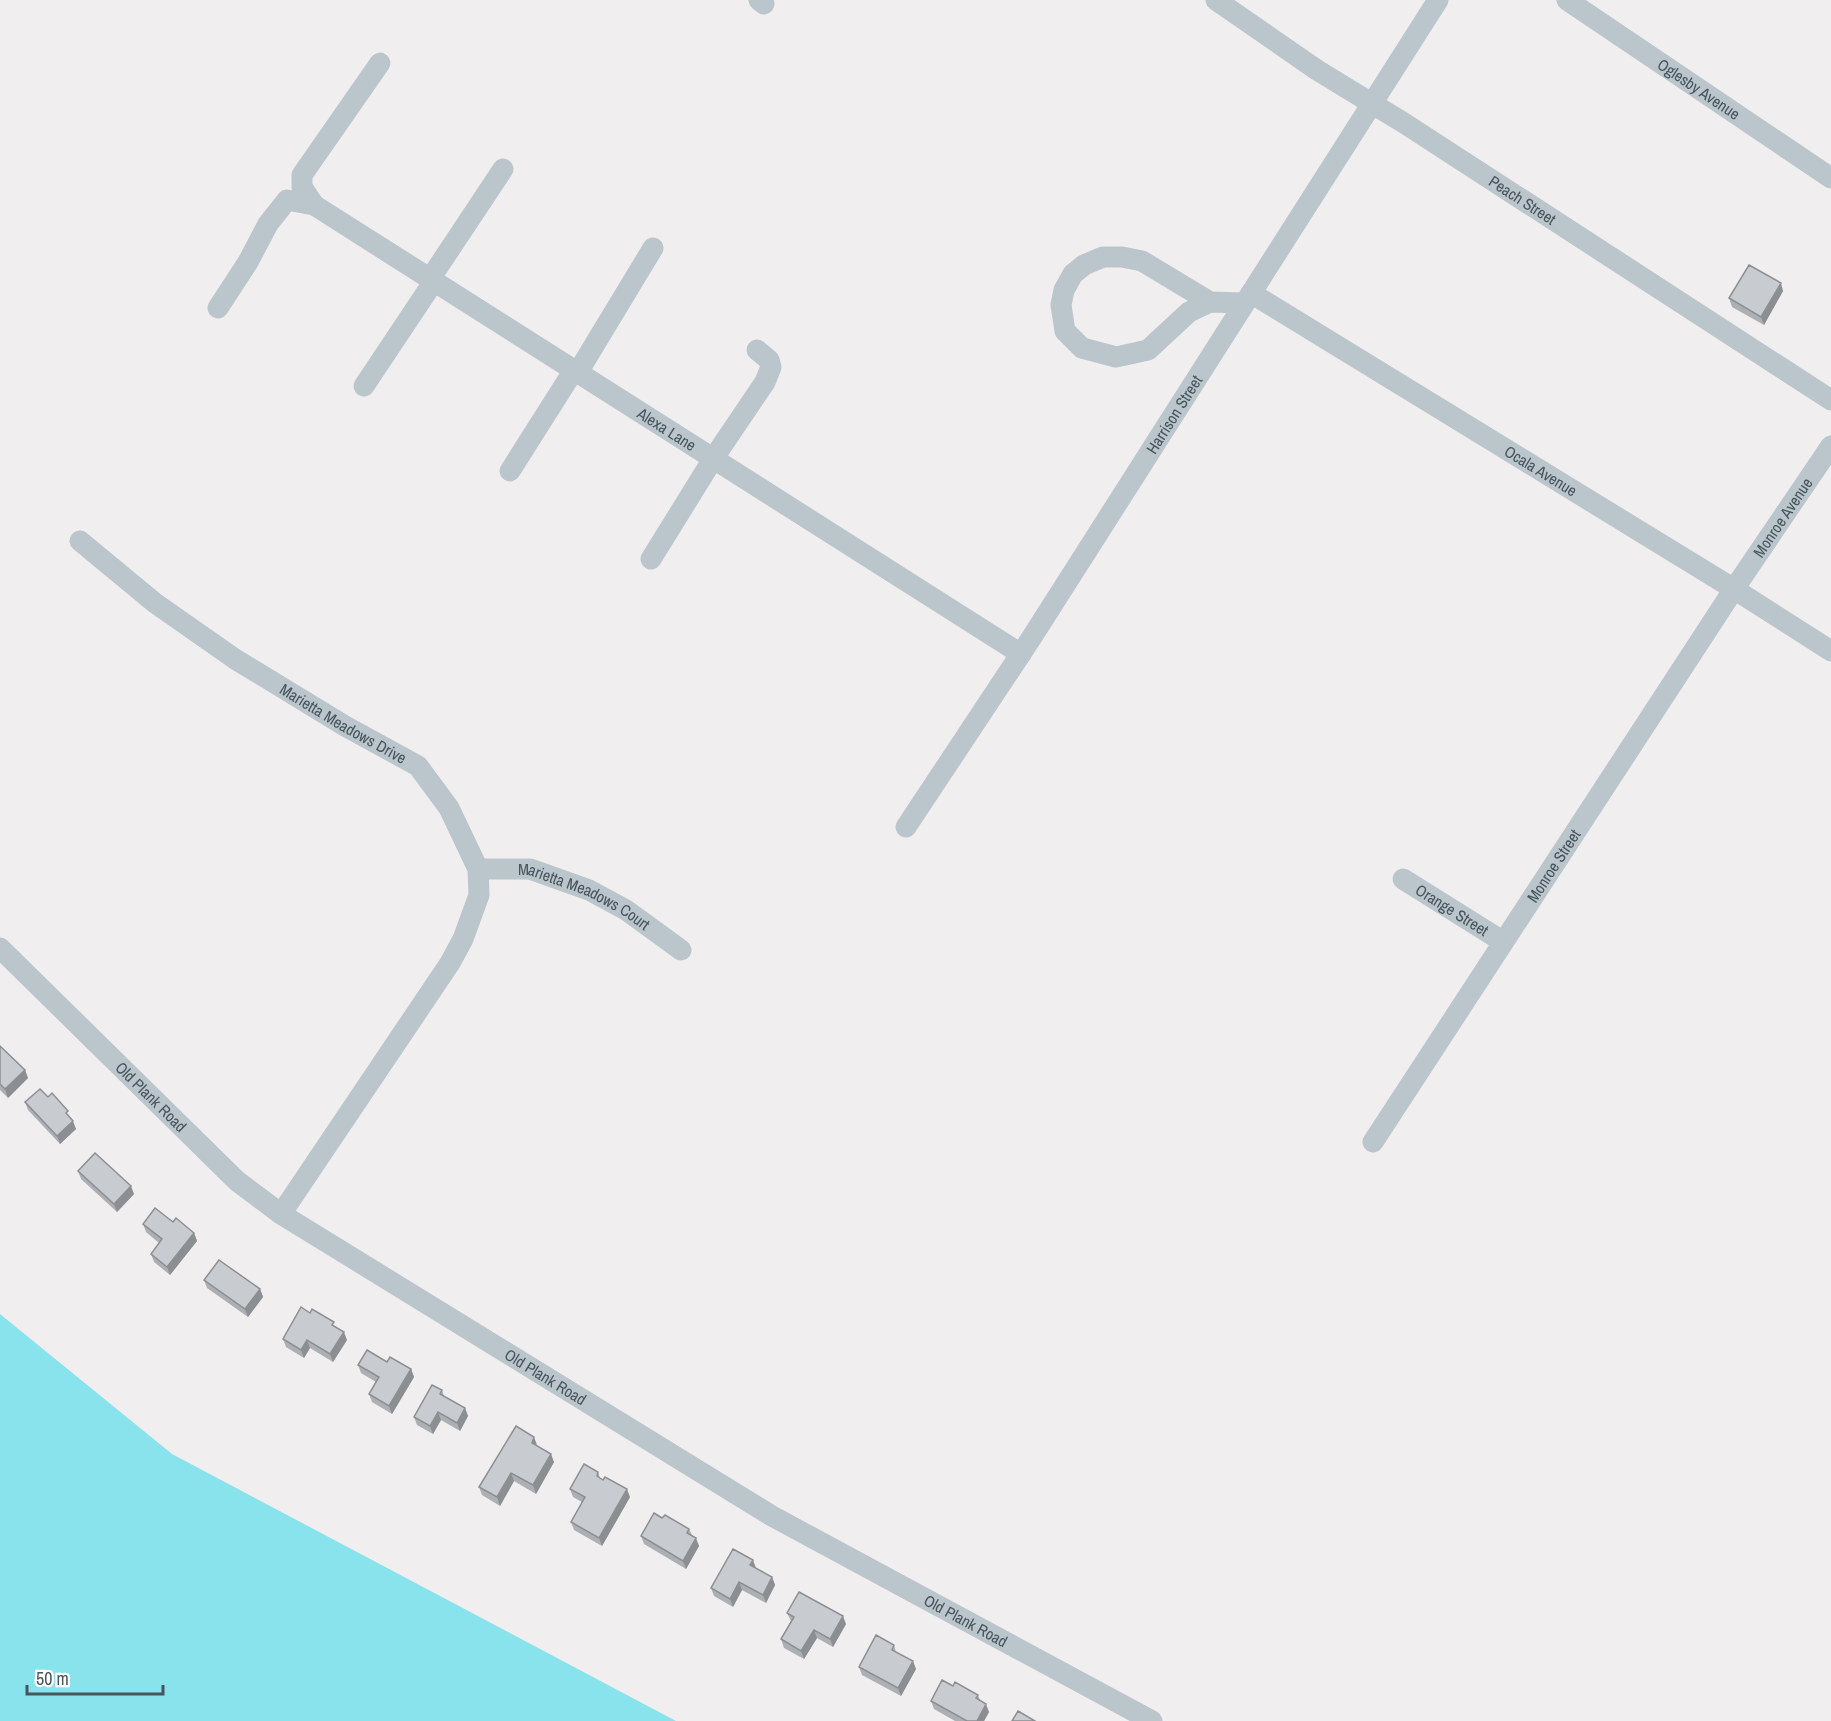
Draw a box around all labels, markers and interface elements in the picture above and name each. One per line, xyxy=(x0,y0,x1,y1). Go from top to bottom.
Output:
street label: Oglesby Avenue xyxy=(1653,53,1745,125)
street label: Peach Street xyxy=(1485,170,1561,230)
street label: Harrison Street xyxy=(1141,371,1207,458)
street label: Alexa Lane xyxy=(632,402,701,456)
street label: Ocala Avenue xyxy=(1500,440,1581,501)
street label: Monroe Avenue xyxy=(1748,473,1817,561)
street label: Marietta Meadows Drive xyxy=(276,678,411,769)
street label: Monroe Street xyxy=(1521,825,1586,907)
street label: Marietta Meadows Court xyxy=(518,858,655,935)
street label: Orange Street xyxy=(1411,879,1493,941)
street label: Old Plank Road xyxy=(111,1057,192,1137)
street label: Old Plank Road xyxy=(501,1343,591,1410)
street label: Old Plank Road xyxy=(920,1589,1011,1652)
scale bar xyxy=(27,1658,164,1696)
text: 50 m xyxy=(36,1666,69,1691)

